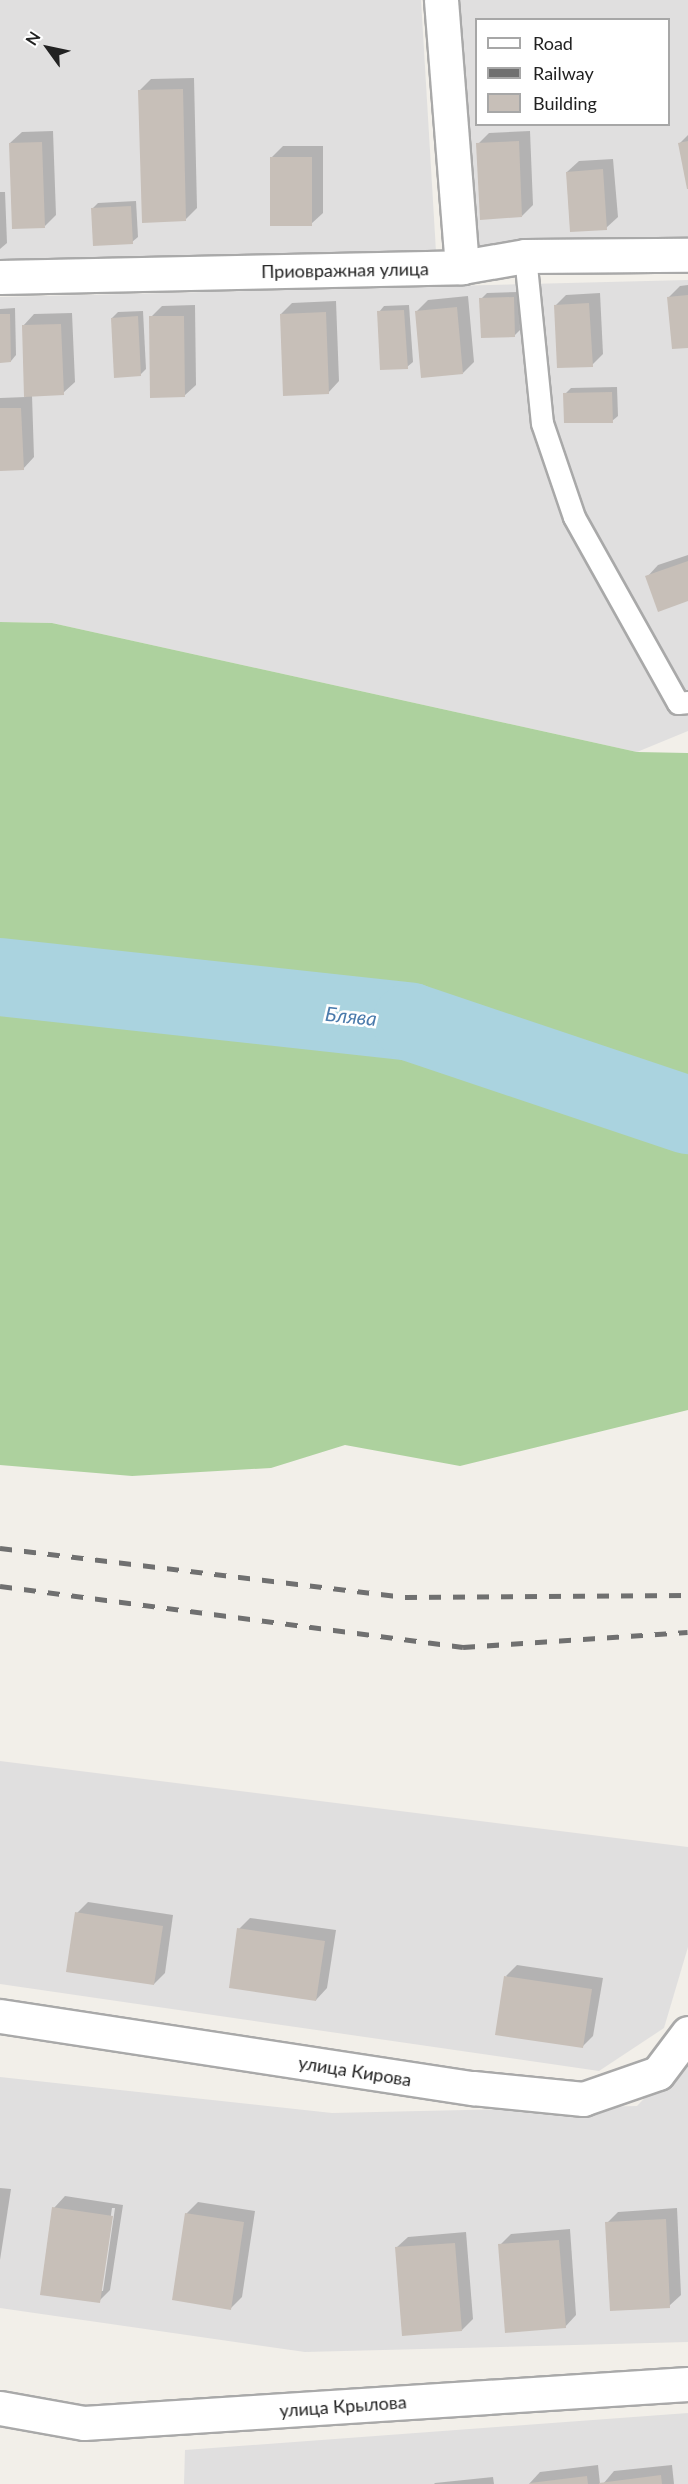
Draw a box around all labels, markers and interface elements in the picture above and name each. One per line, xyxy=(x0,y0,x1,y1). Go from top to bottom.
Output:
north arrow xyxy=(18,18,78,78)
legend xyxy=(475,18,670,126)
text: N xyxy=(21,28,44,48)
text: Road xyxy=(533,32,573,54)
text: Railway xyxy=(533,62,594,84)
text: Building xyxy=(533,92,597,114)
street label: Приовражная улица xyxy=(261,258,429,282)
water label: Блява xyxy=(324,1001,378,1031)
street label: улица Кирова xyxy=(297,2051,413,2091)
street label: улица Крылова xyxy=(279,2391,407,2421)

